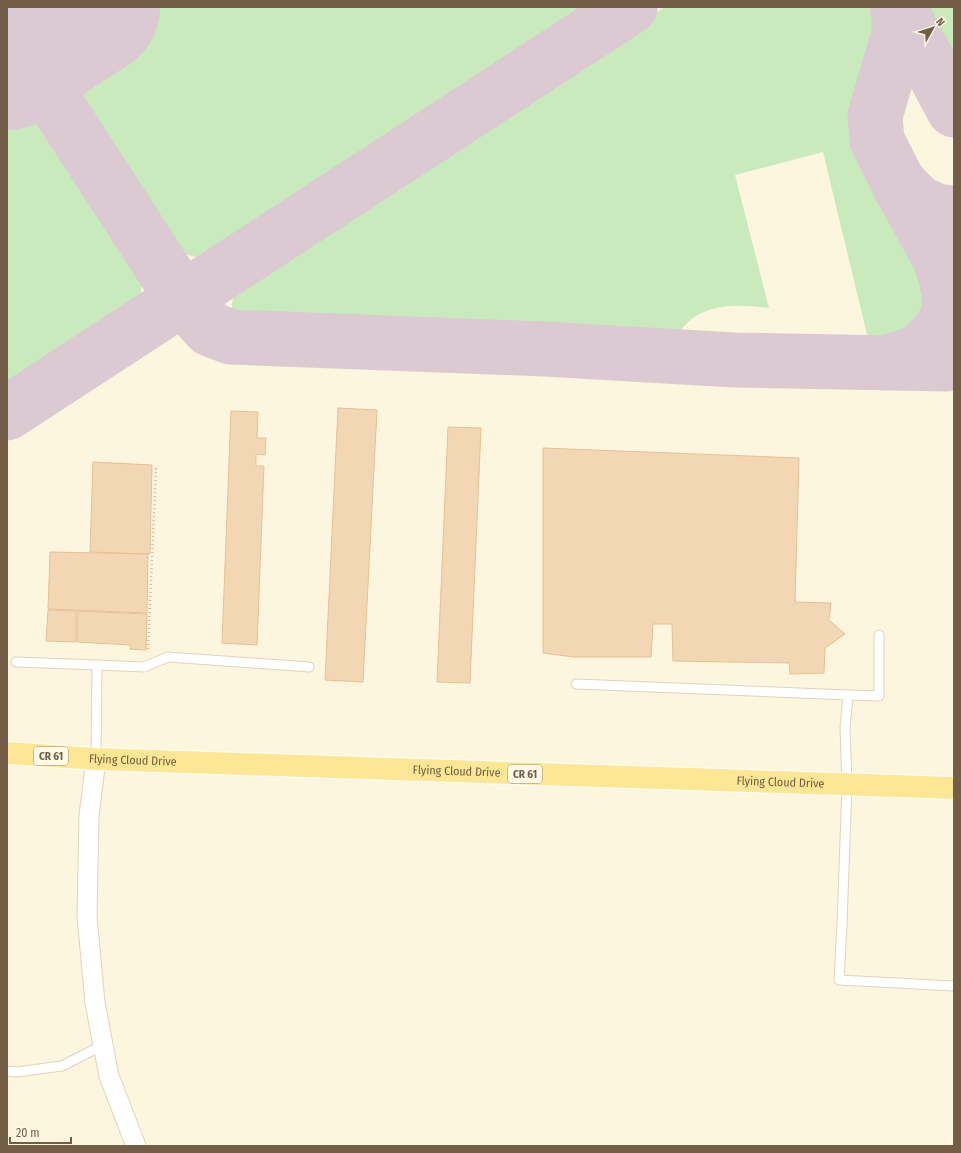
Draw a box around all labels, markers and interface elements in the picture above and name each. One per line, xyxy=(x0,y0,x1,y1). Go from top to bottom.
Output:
north arrow xyxy=(913,8,953,48)
text: N xyxy=(933,15,948,29)
road number: CR 61 xyxy=(34,747,68,765)
street label: Flying Cloud Drive xyxy=(88,752,177,769)
street label: Flying Cloud Drive xyxy=(412,763,501,780)
road number: CR 61 xyxy=(508,765,542,783)
street label: Flying Cloud Drive xyxy=(736,774,825,791)
scale bar xyxy=(10,1119,71,1145)
text: 20 m xyxy=(16,1126,40,1140)

